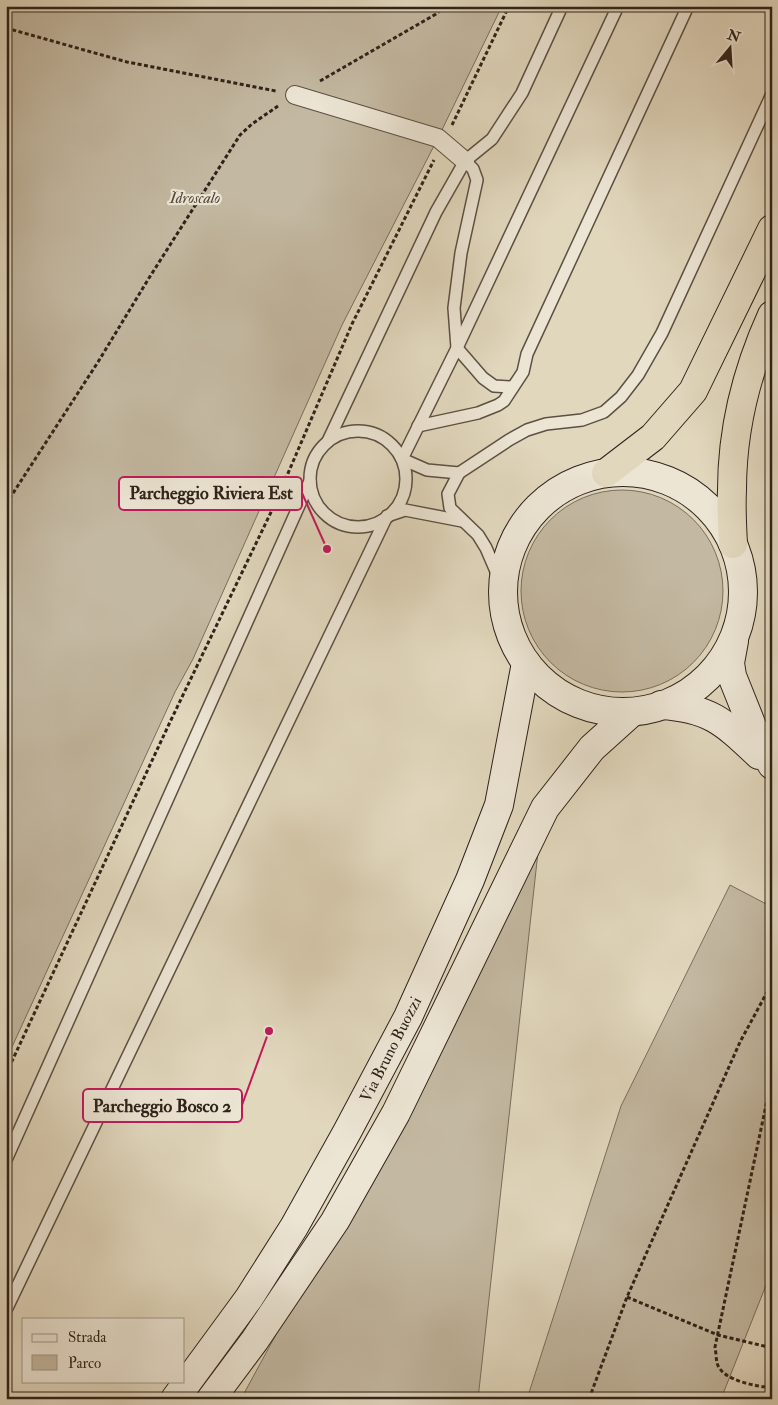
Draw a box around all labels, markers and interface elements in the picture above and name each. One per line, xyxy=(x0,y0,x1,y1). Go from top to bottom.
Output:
north arrow xyxy=(706,22,756,72)
text: N xyxy=(724,26,743,46)
park label: Idroscalo xyxy=(169,188,221,208)
callout: Parcheggio Riviera Est xyxy=(119,477,302,510)
text: Parcheggio Riviera Est xyxy=(129,482,293,505)
street label: Via Bruno Buozzi xyxy=(356,993,426,1105)
callout: Parcheggio Bosco 2 xyxy=(83,1089,242,1122)
text: Parcheggio Bosco 2 xyxy=(93,1095,231,1118)
legend xyxy=(22,1318,185,1382)
text: Strada xyxy=(68,1328,107,1347)
text: Parco xyxy=(68,1354,101,1373)

